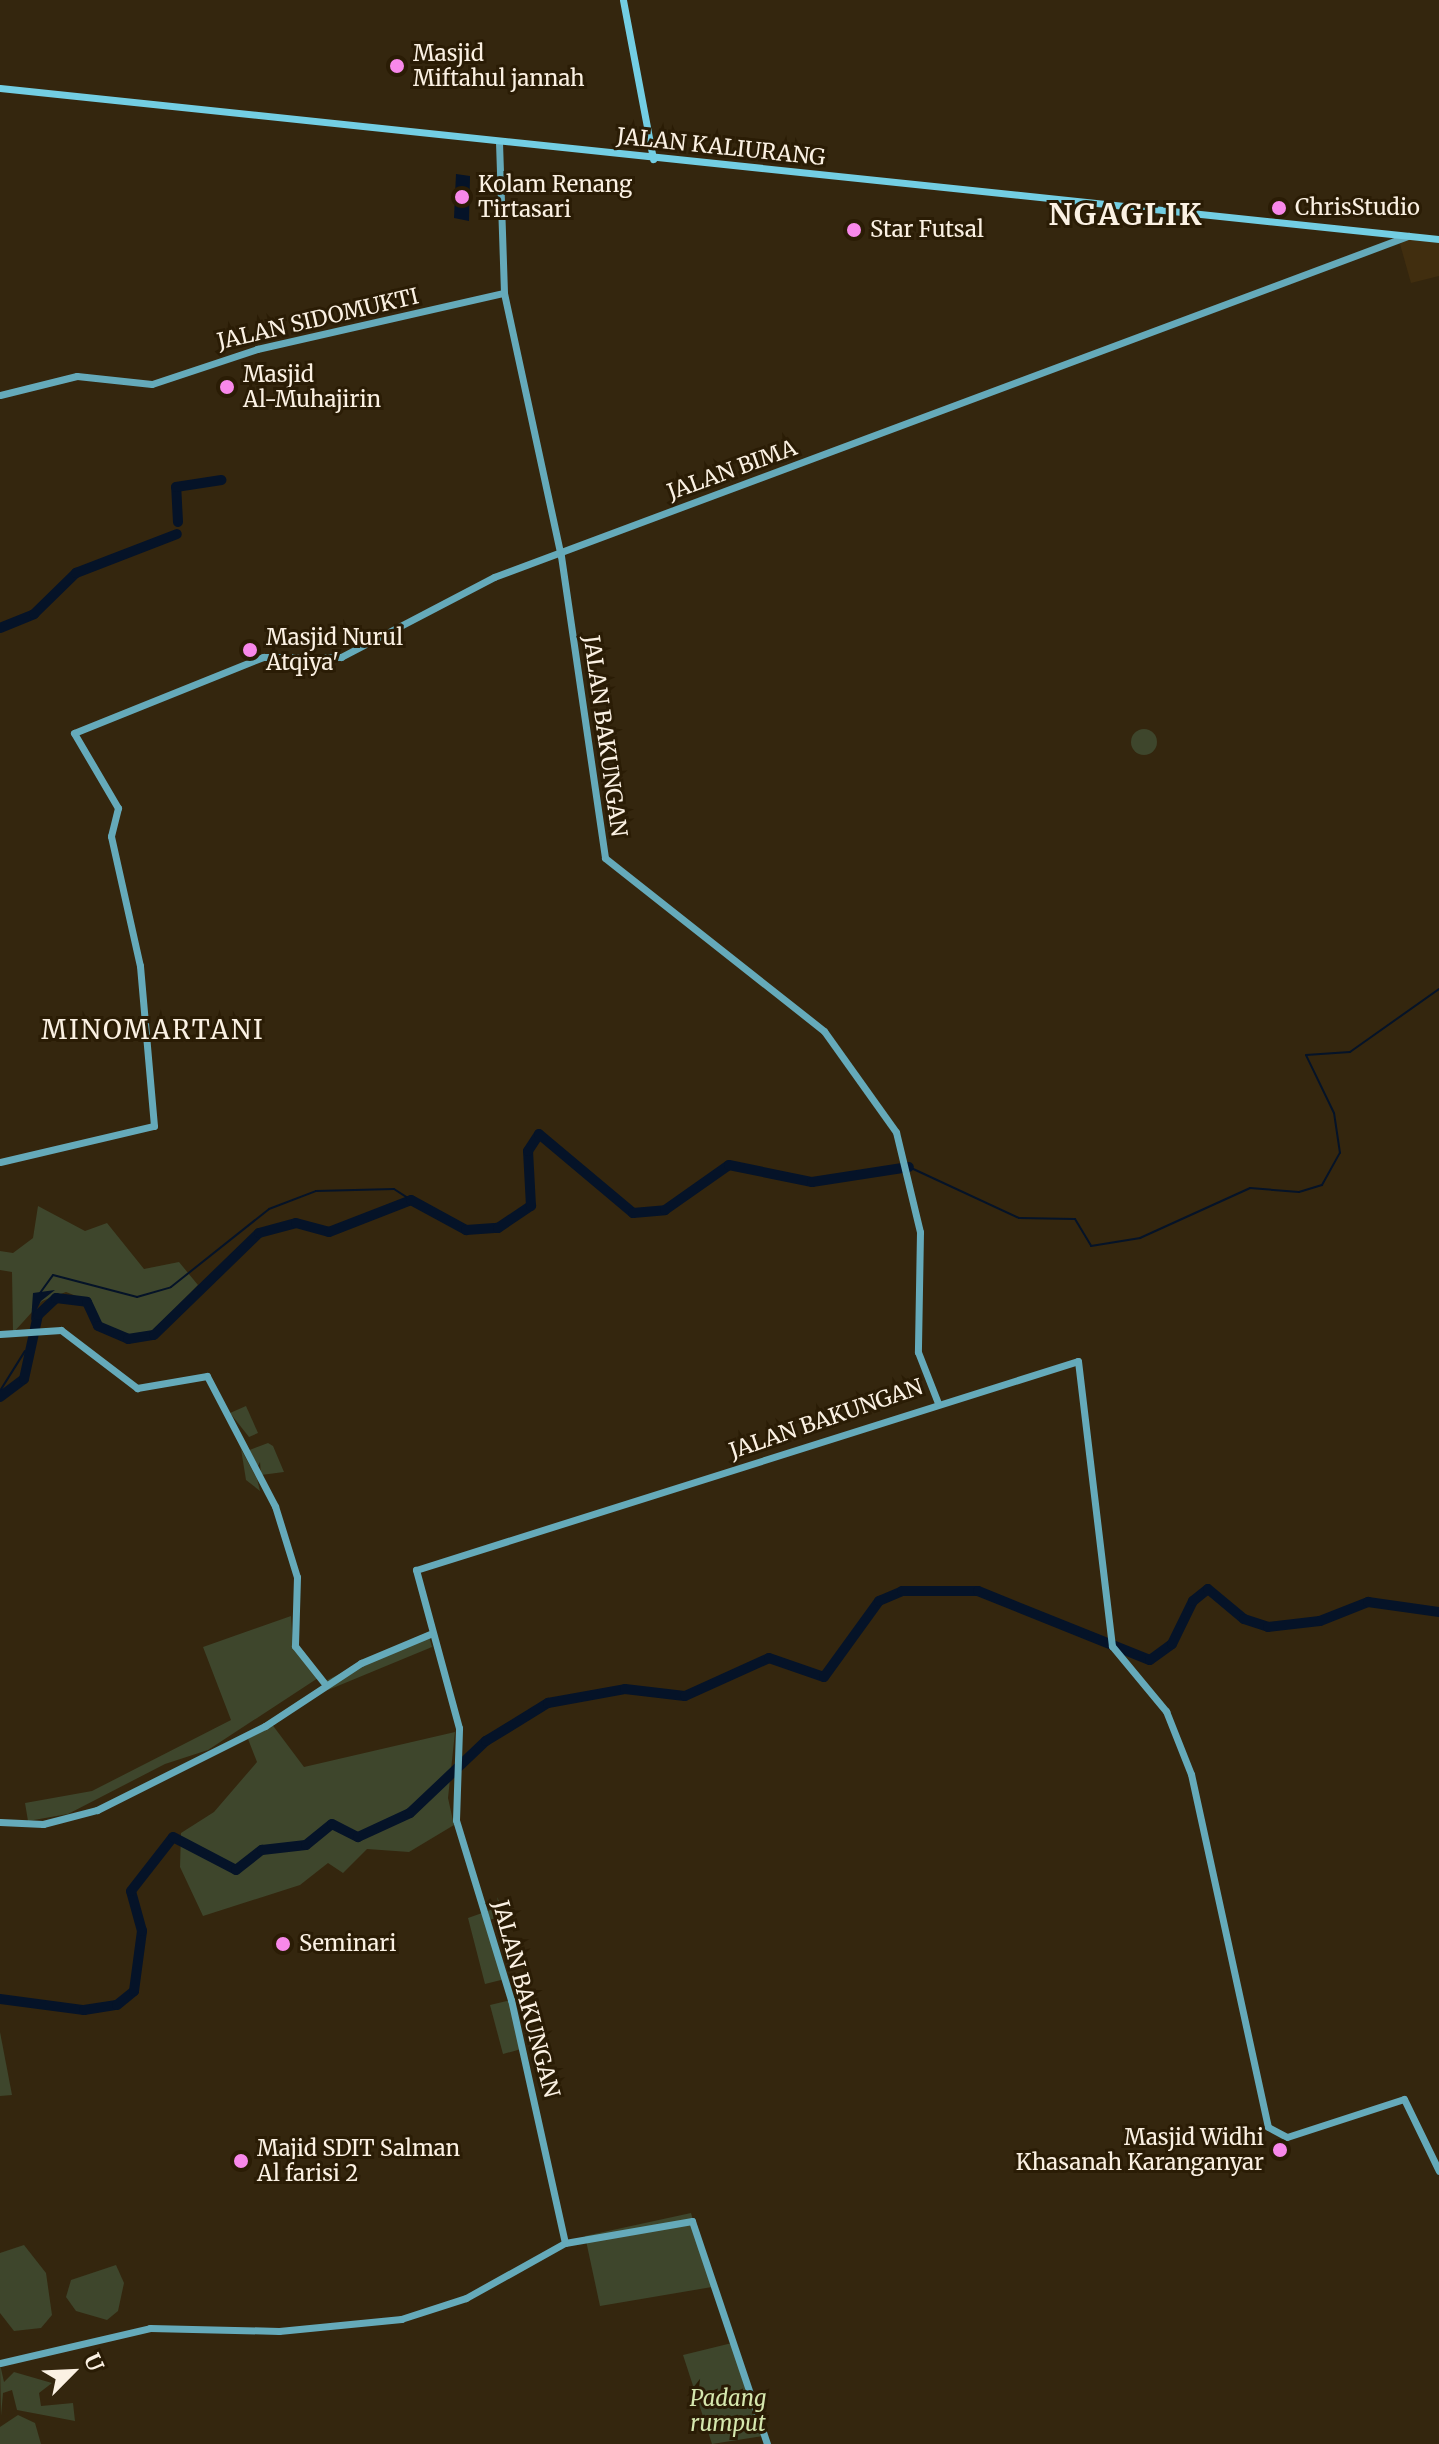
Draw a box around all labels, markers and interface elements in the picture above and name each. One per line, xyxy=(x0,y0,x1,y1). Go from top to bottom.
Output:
place label: Masjid Miftahul jannah xyxy=(413,40,585,92)
marker: Masjid Miftahul jannah xyxy=(388,57,406,75)
street label: JALAN KALIURANG xyxy=(615,123,827,171)
place label: Kolam Renang Tirtasari xyxy=(478,171,632,222)
marker: Kolam Renang Tirtasari xyxy=(453,188,471,206)
place label: ChrisStudio xyxy=(1295,195,1420,221)
district label: NGAGLIK xyxy=(1048,196,1204,232)
marker: ChrisStudio xyxy=(1270,199,1288,217)
place label: Star Futsal xyxy=(870,217,984,243)
marker: Star Futsal xyxy=(845,221,863,239)
street label: JALAN SIDOMUKTI xyxy=(215,283,421,355)
place label: Masjid Al-Muhajirin xyxy=(243,361,381,412)
marker: Masjid Al-Muhajirin xyxy=(218,378,236,396)
street label: JALAN BIMA xyxy=(664,434,800,506)
place label: Masjid Nurul Atqiya' xyxy=(266,624,403,676)
street label: JALAN BAKUNGAN xyxy=(578,634,632,838)
marker: Masjid Nurul Atqiya' xyxy=(241,641,259,659)
district label: MINOMARTANI xyxy=(41,1014,265,1046)
street label: JALAN BAKUNGAN xyxy=(726,1373,926,1465)
street label: JALAN BAKUNGAN xyxy=(487,1898,565,2100)
place label: Seminari xyxy=(299,1931,396,1957)
marker: Seminari xyxy=(274,1935,292,1953)
place label: Masjid Widhi Khasanah Karanganyar xyxy=(1016,2124,1264,2176)
place label: Majid SDIT Salman Al farisi 2 xyxy=(257,2135,460,2186)
marker: Masjid Widhi Khasanah Karanganyar xyxy=(1271,2141,1289,2159)
marker: Majid SDIT Salman Al farisi 2 xyxy=(232,2152,250,2170)
north arrow xyxy=(32,2332,112,2412)
text: U xyxy=(78,2349,110,2375)
park label: Padang rumput xyxy=(690,2385,766,2436)

